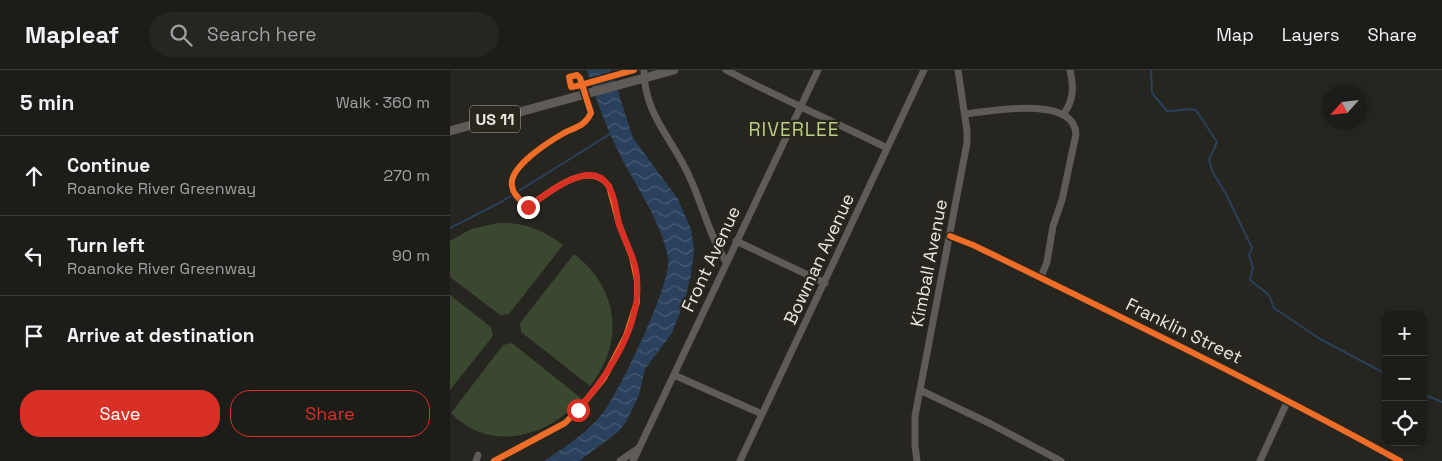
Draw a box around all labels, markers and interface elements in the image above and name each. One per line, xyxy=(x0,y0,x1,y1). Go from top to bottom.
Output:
search box xyxy=(149,12,499,57)
text: Mapleaf xyxy=(25,19,119,50)
icon: search xyxy=(167,21,195,49)
text: Search here xyxy=(207,22,317,47)
text: Map xyxy=(1216,23,1254,46)
text: Layers xyxy=(1282,23,1339,46)
text: Share xyxy=(1367,23,1417,46)
north arrow xyxy=(1322,85,1367,130)
text: 5 min xyxy=(20,89,74,116)
text: Walk · 360 m xyxy=(336,92,430,113)
road number: US 11 xyxy=(470,106,520,132)
district label: RIVERLEE xyxy=(749,117,839,142)
text: Continue xyxy=(67,153,150,178)
icon: ahead xyxy=(20,162,48,190)
text: 270 m xyxy=(383,165,430,186)
text: Roanoke River Greenway xyxy=(67,178,256,199)
street label: Bowman Avenue xyxy=(778,190,859,328)
route end xyxy=(517,196,540,219)
street label: Kimball Avenue xyxy=(905,197,952,329)
street label: Front Avenue xyxy=(676,202,745,315)
text: Turn left xyxy=(67,233,145,258)
icon: left xyxy=(20,242,48,270)
text: 90 m xyxy=(392,245,430,266)
text: Roanoke River Greenway xyxy=(67,258,256,279)
street label: Franklin Street xyxy=(1122,292,1246,369)
map controls xyxy=(1382,311,1427,446)
button: + xyxy=(1382,311,1427,356)
icon: arrive xyxy=(20,322,48,350)
text: Arrive at destination xyxy=(67,323,255,348)
button: − xyxy=(1382,356,1427,401)
button: Save xyxy=(20,390,220,437)
button: Share xyxy=(230,390,430,437)
route start xyxy=(567,399,590,422)
button: locate xyxy=(1382,401,1427,446)

